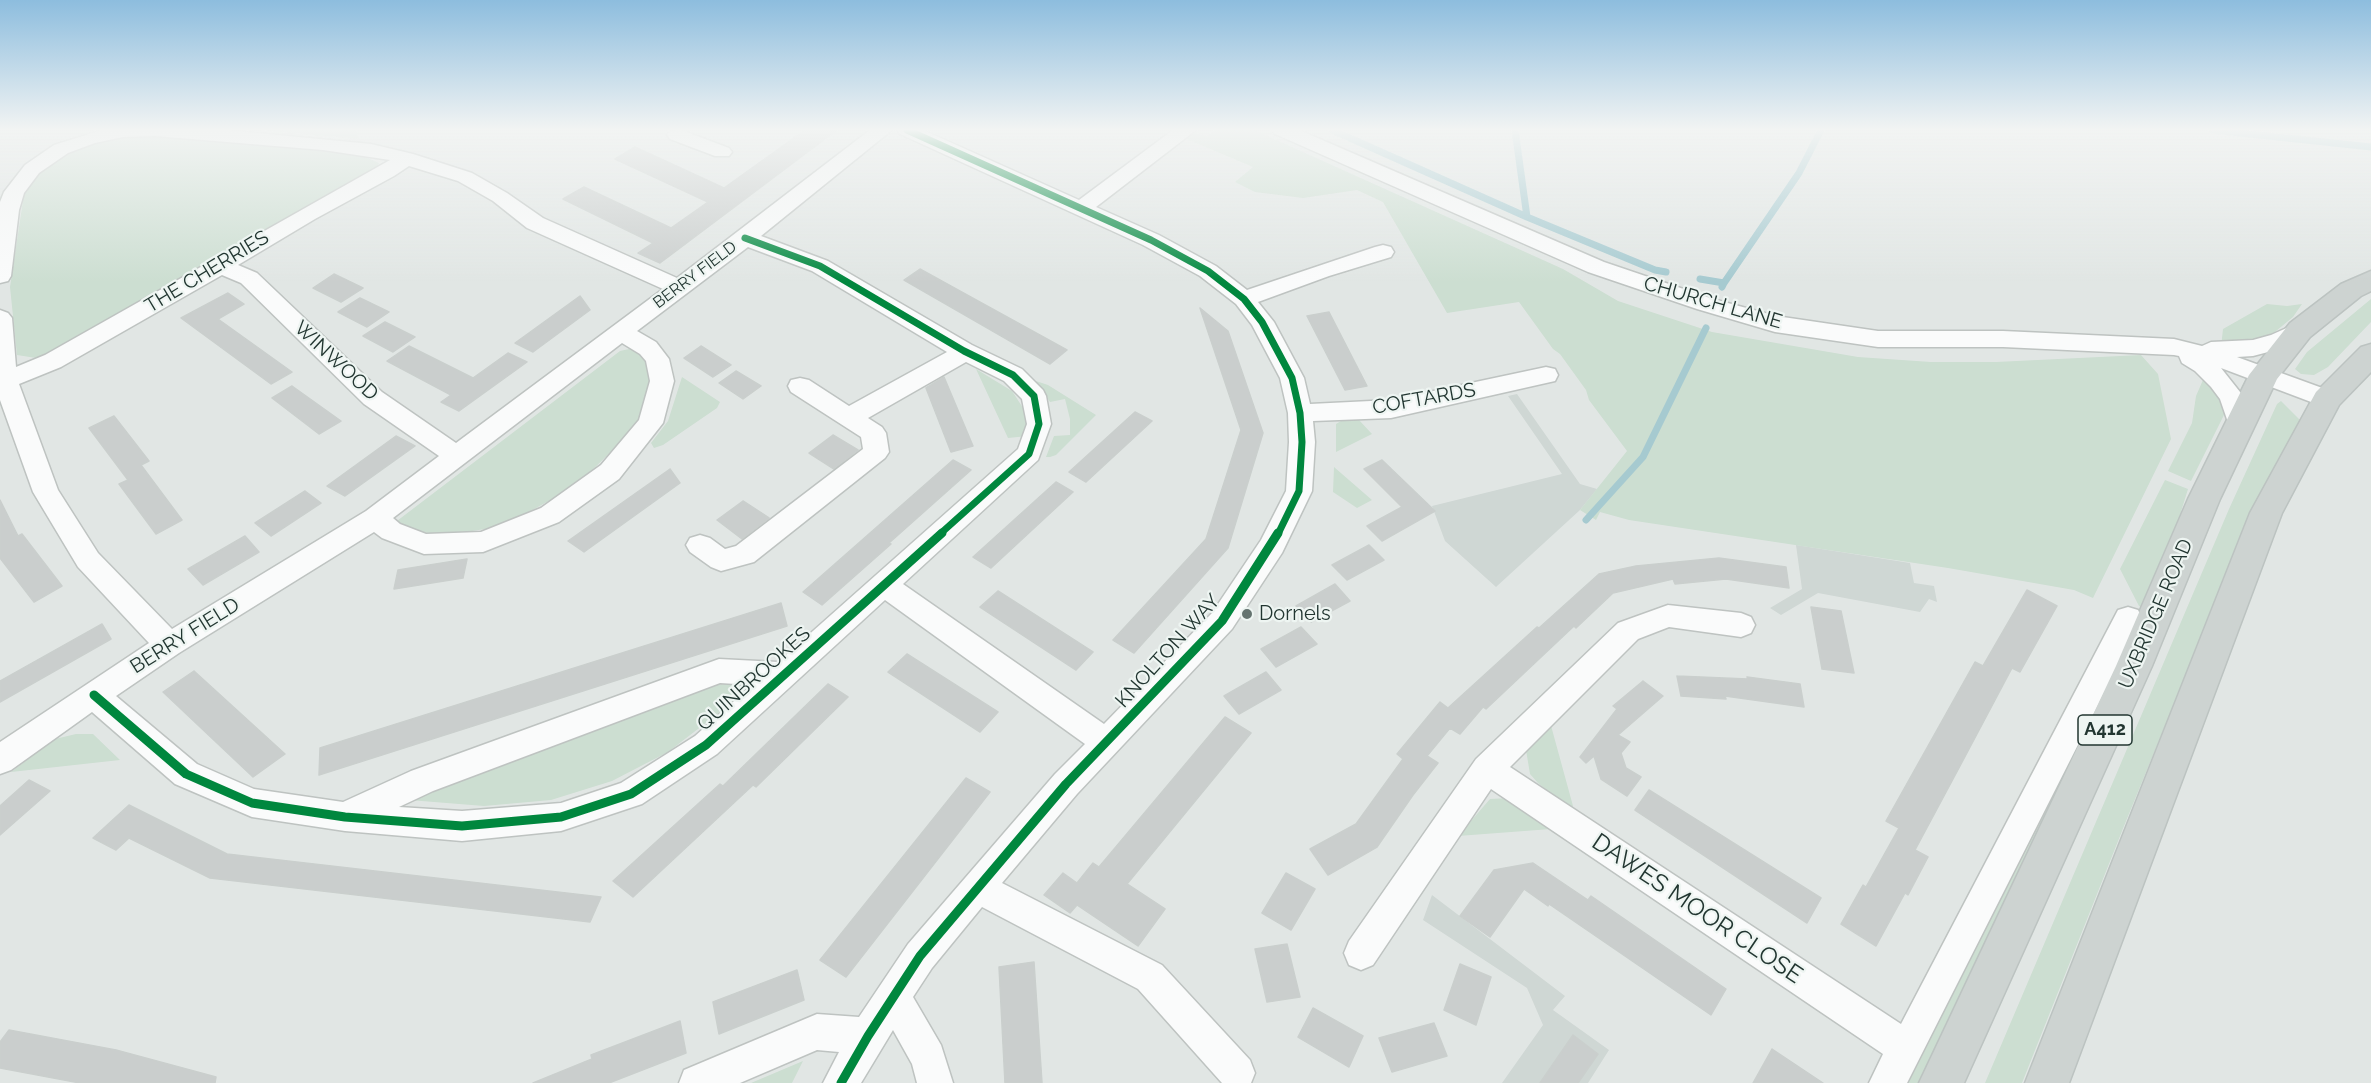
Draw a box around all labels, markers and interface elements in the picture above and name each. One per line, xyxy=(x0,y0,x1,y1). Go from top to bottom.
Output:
street label: THE CHERRIES xyxy=(141,226,273,318)
street label: BERRY FIELD xyxy=(650,237,740,313)
street label: CHURCH LANE xyxy=(1641,272,1785,334)
street label: WINWOOD xyxy=(289,316,383,406)
street label: COFTARDS xyxy=(1371,378,1477,420)
street label: UXBRIDGE ROAD xyxy=(2114,536,2198,692)
street label: KNOLTON WAY xyxy=(1111,589,1225,713)
street label: BERRY FIELD xyxy=(126,593,244,679)
place label: Dornels xyxy=(1259,602,1331,626)
marker: Dornels xyxy=(1240,607,1254,621)
street label: QUINBROOKES xyxy=(692,622,816,736)
road number: A412 xyxy=(2078,715,2132,745)
street label: DAWES MOOR CLOSE xyxy=(1586,828,1808,990)

